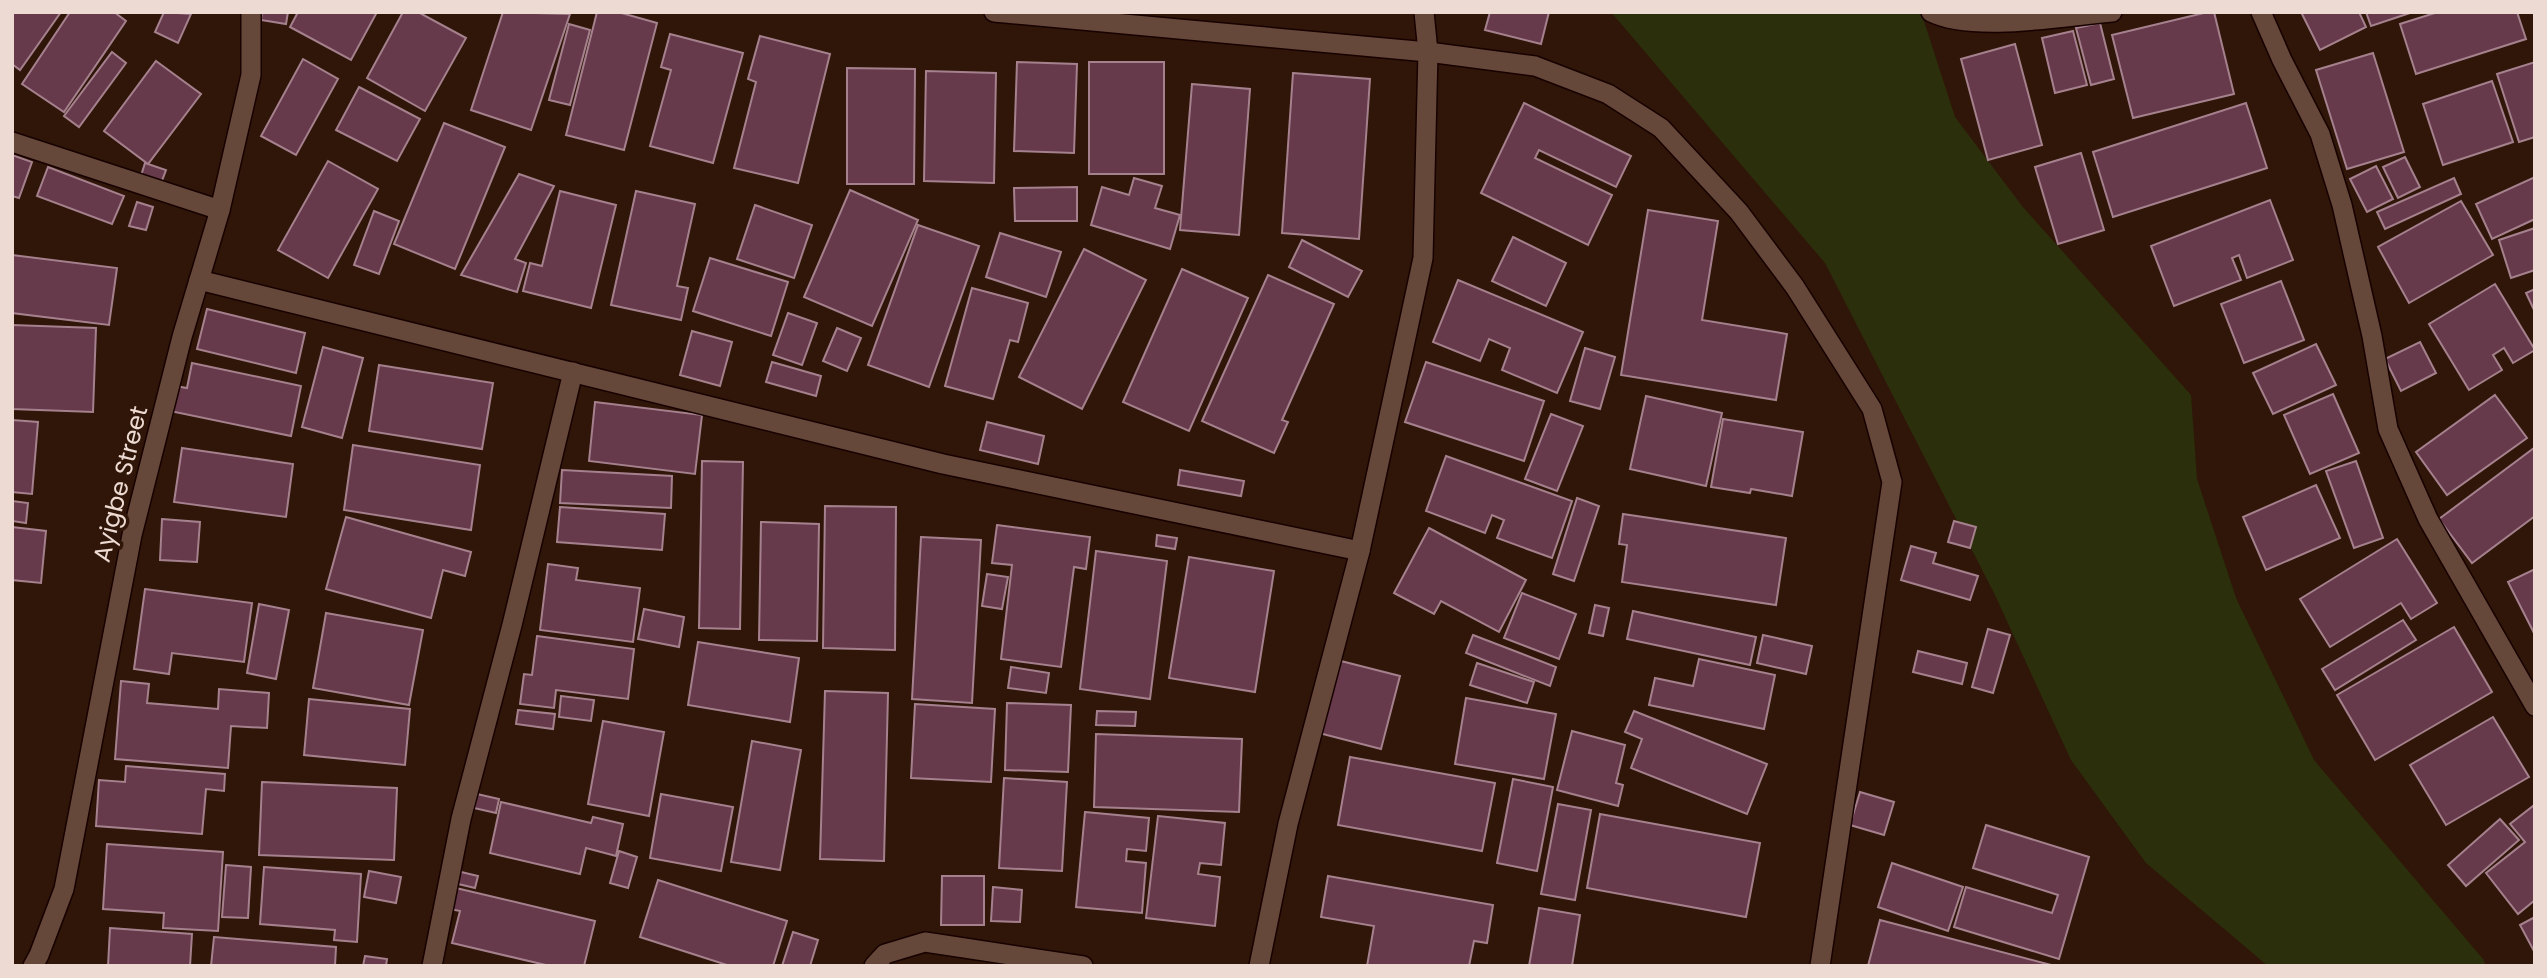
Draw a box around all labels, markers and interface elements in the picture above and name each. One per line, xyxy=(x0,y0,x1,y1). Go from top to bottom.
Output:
street label: Ayigbe Street xyxy=(85,403,155,565)

